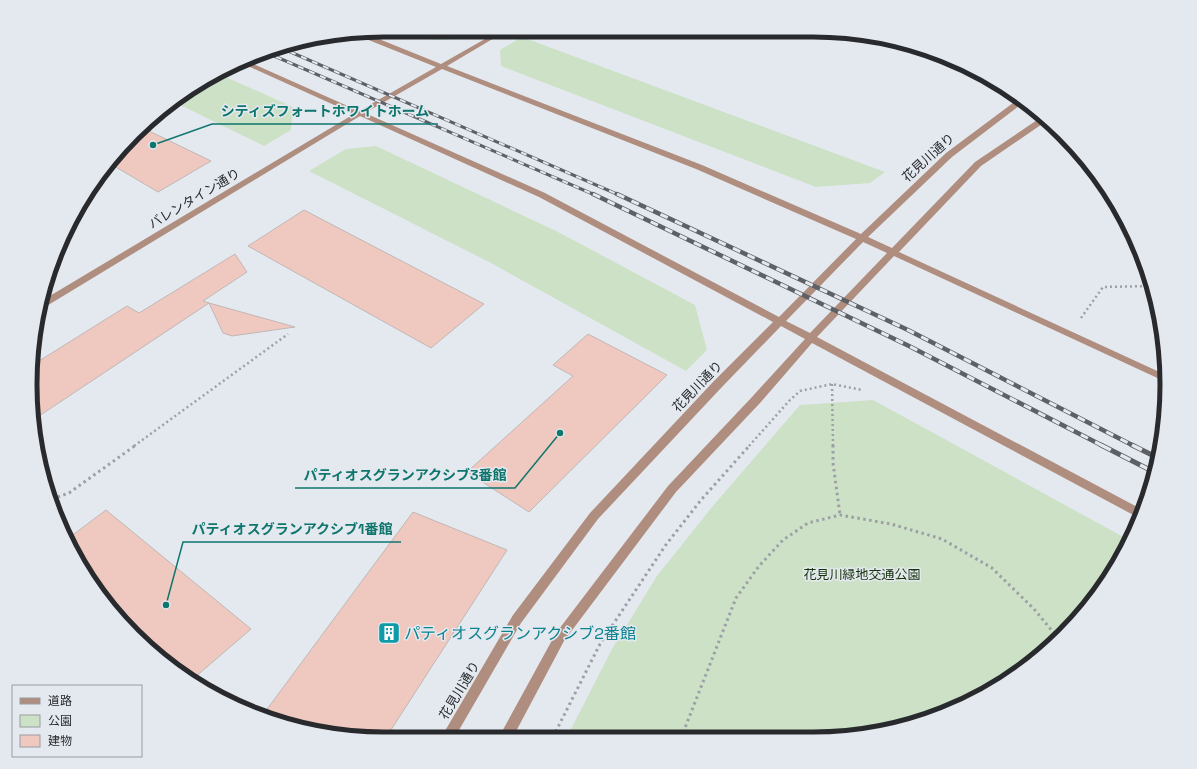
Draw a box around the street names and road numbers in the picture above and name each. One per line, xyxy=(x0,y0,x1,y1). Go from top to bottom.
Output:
street label: 花見川通り xyxy=(898,129,958,185)
street label: バレンタイン通り xyxy=(145,164,243,233)
street label: 花見川通り xyxy=(669,357,726,416)
street label: 花見川通り xyxy=(435,658,483,722)

